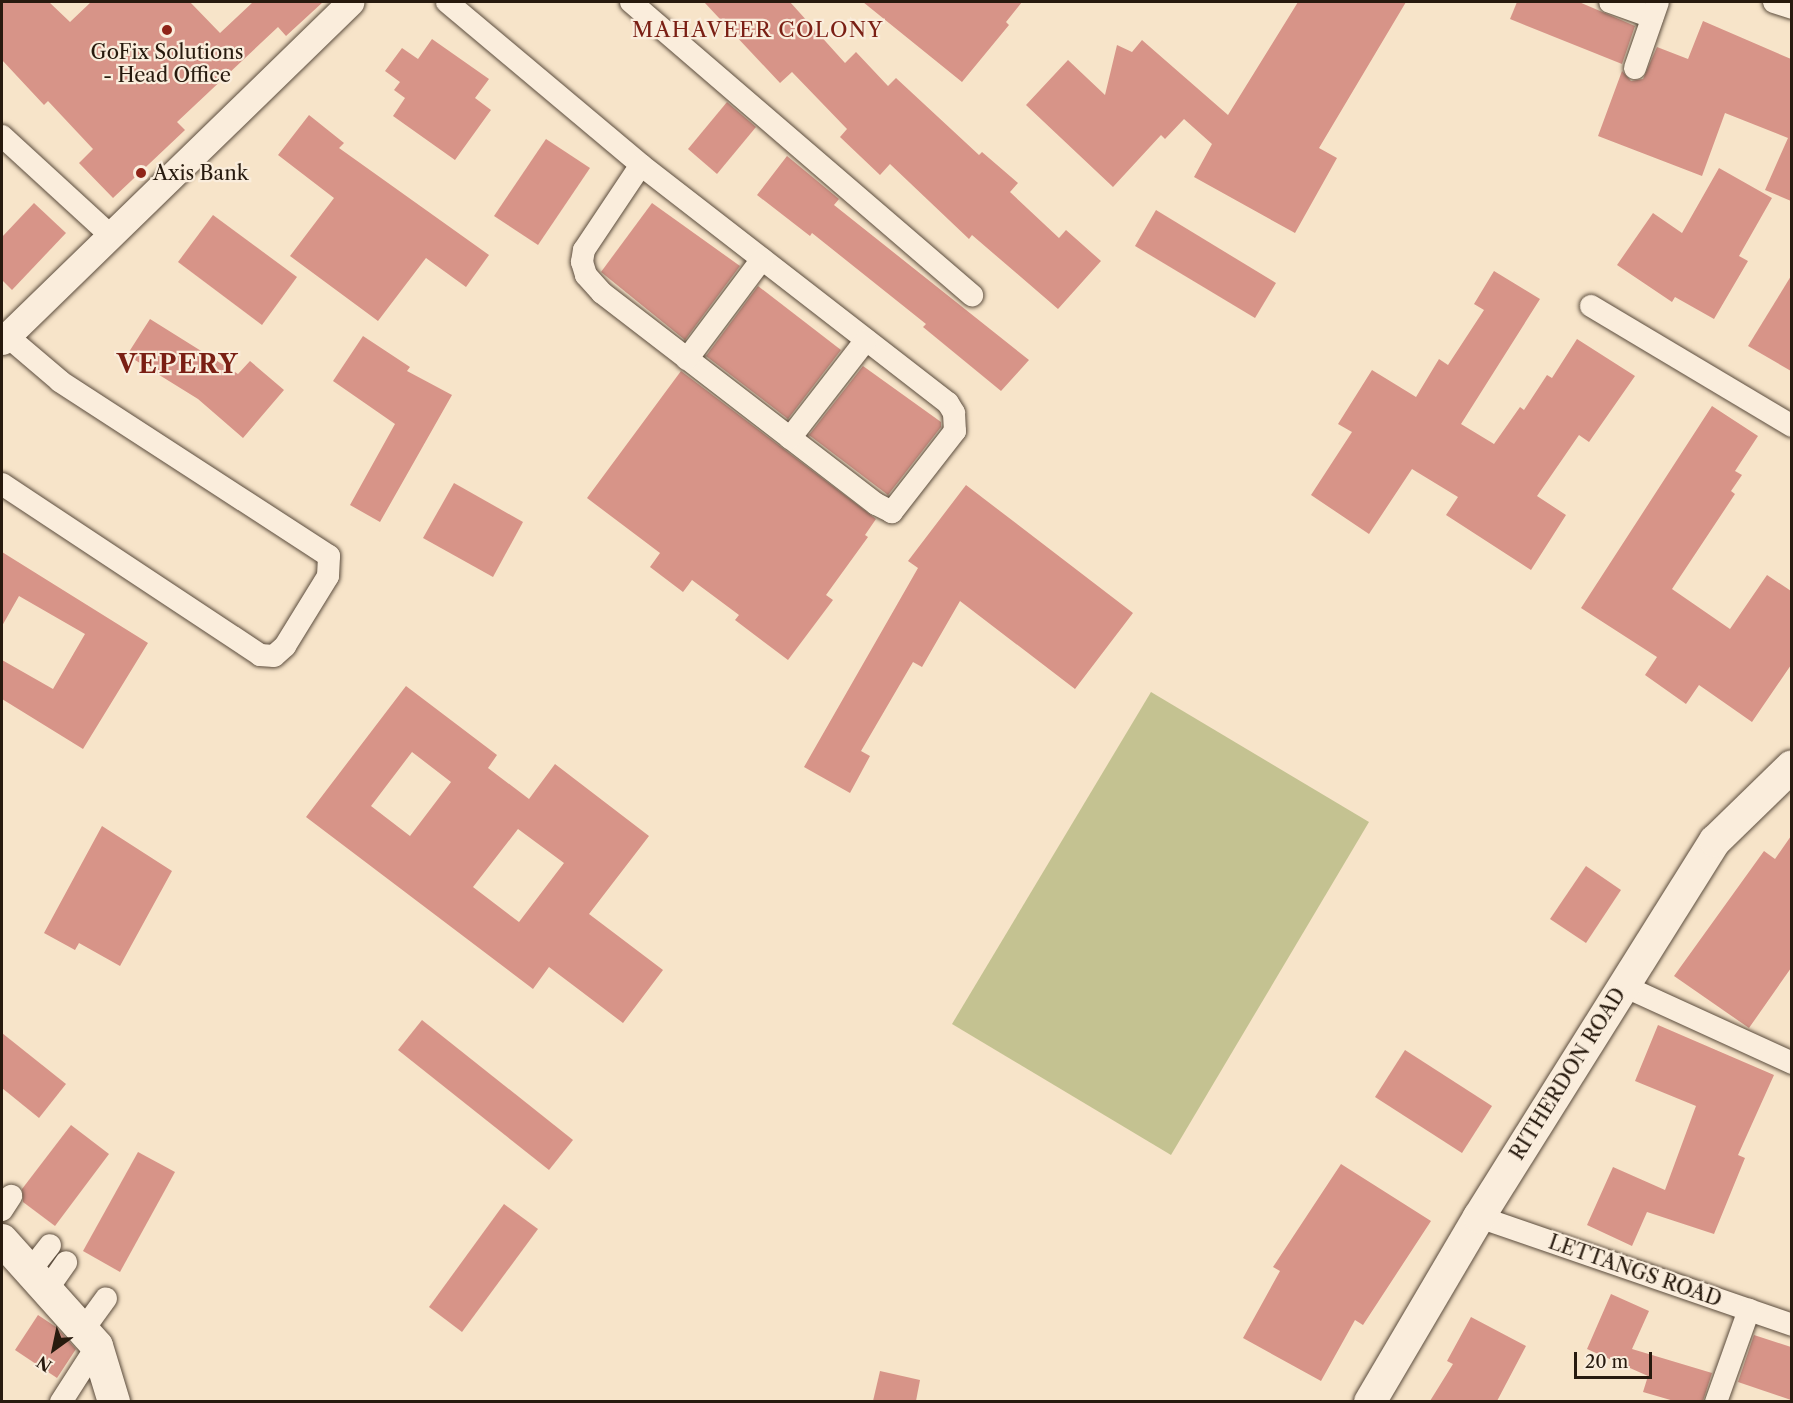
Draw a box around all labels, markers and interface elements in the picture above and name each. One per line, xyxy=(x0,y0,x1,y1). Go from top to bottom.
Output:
district label: MAHAVEER COLONY xyxy=(632,17,884,43)
marker: GoFix Solutions - Head Office xyxy=(160,23,174,37)
place label: GoFix Solutions - Head Office xyxy=(90,40,244,87)
place label: Axis Bank xyxy=(153,161,248,185)
marker: Axis Bank xyxy=(134,166,148,180)
district label: VEPERY xyxy=(117,349,239,381)
street label: RITHERDON ROAD xyxy=(1505,983,1631,1165)
street label: LETTANGS ROAD xyxy=(1545,1230,1725,1312)
north arrow xyxy=(24,1319,84,1379)
scale bar xyxy=(1577,1340,1655,1378)
text: 20 m xyxy=(1585,1351,1628,1373)
text: N xyxy=(33,1352,55,1376)

